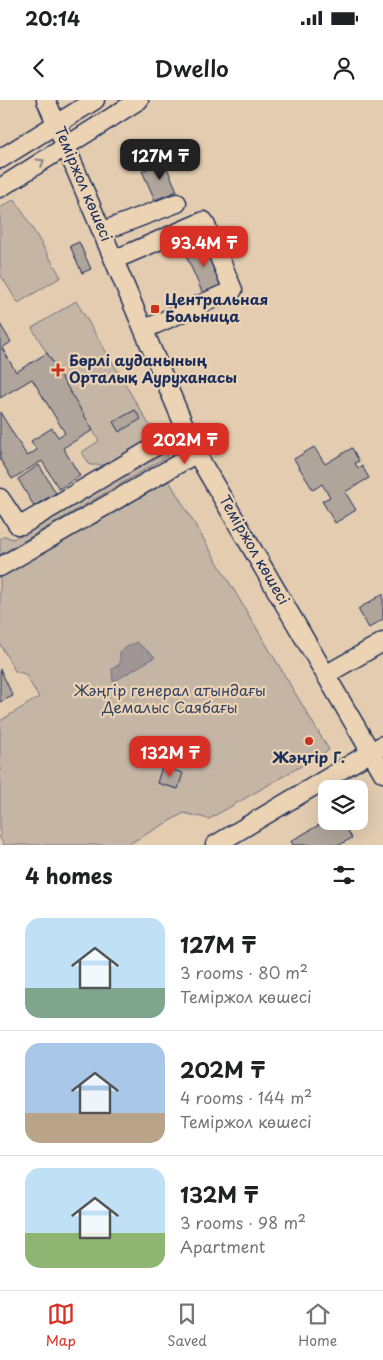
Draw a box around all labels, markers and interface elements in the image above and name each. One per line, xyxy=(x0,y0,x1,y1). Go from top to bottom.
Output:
text: 20:14 xyxy=(25,4,80,32)
text: Dwello xyxy=(154,51,229,84)
icon: back xyxy=(25,54,53,82)
icon: person xyxy=(330,54,358,82)
street label: Теміржол көшесі xyxy=(50,122,119,245)
pin: 127M ₸ xyxy=(119,138,201,181)
text: 127M ₸ xyxy=(131,143,189,167)
one-way arrow xyxy=(36,158,45,168)
pin: 93.4M ₸ xyxy=(158,226,250,268)
text: 93.4M ₸ xyxy=(171,230,237,254)
place label: Центральная Больница xyxy=(165,287,268,327)
marker: Центральная Больница xyxy=(149,303,161,315)
place label: Бөрлі ауданының Орталық Ауруханасы xyxy=(69,348,237,388)
marker: Бөрлі ауданының Орталық Ауруханасы xyxy=(51,363,65,377)
pin: 202M ₸ xyxy=(144,422,226,465)
text: 202M ₸ xyxy=(153,427,217,451)
street label: Теміржол көшесі xyxy=(214,490,296,608)
park label: Жәңгір генерал атындағы Демалыс Саябағы xyxy=(73,678,266,718)
marker: Жәңгір Г. xyxy=(303,735,315,747)
pin: 132M ₸ xyxy=(129,736,211,778)
text: 132M ₸ xyxy=(140,740,200,764)
place label: Жәңгір Г. xyxy=(272,745,345,768)
map controls xyxy=(318,780,368,830)
button: layers xyxy=(318,780,368,830)
text: 4 homes xyxy=(25,859,112,891)
icon: filters xyxy=(330,861,358,889)
text: 127M ₸ xyxy=(180,928,256,960)
icon: home xyxy=(65,938,125,998)
text: 3 rooms · 80 m² xyxy=(180,960,308,984)
text: Теміржол көшесі xyxy=(180,984,312,1008)
text: 202M ₸ xyxy=(180,1053,265,1085)
icon: home xyxy=(65,1063,125,1123)
text: 4 rooms · 144 m² xyxy=(180,1085,312,1109)
text: Теміржол көшесі xyxy=(180,1109,312,1133)
text: 132M ₸ xyxy=(180,1178,258,1210)
icon: home xyxy=(65,1188,125,1248)
text: 3 rooms · 98 m² xyxy=(180,1210,306,1234)
text: Apartment xyxy=(180,1234,265,1258)
tab: Map xyxy=(46,1300,76,1351)
tab: Saved xyxy=(167,1300,207,1351)
tab: Home xyxy=(298,1300,337,1351)

